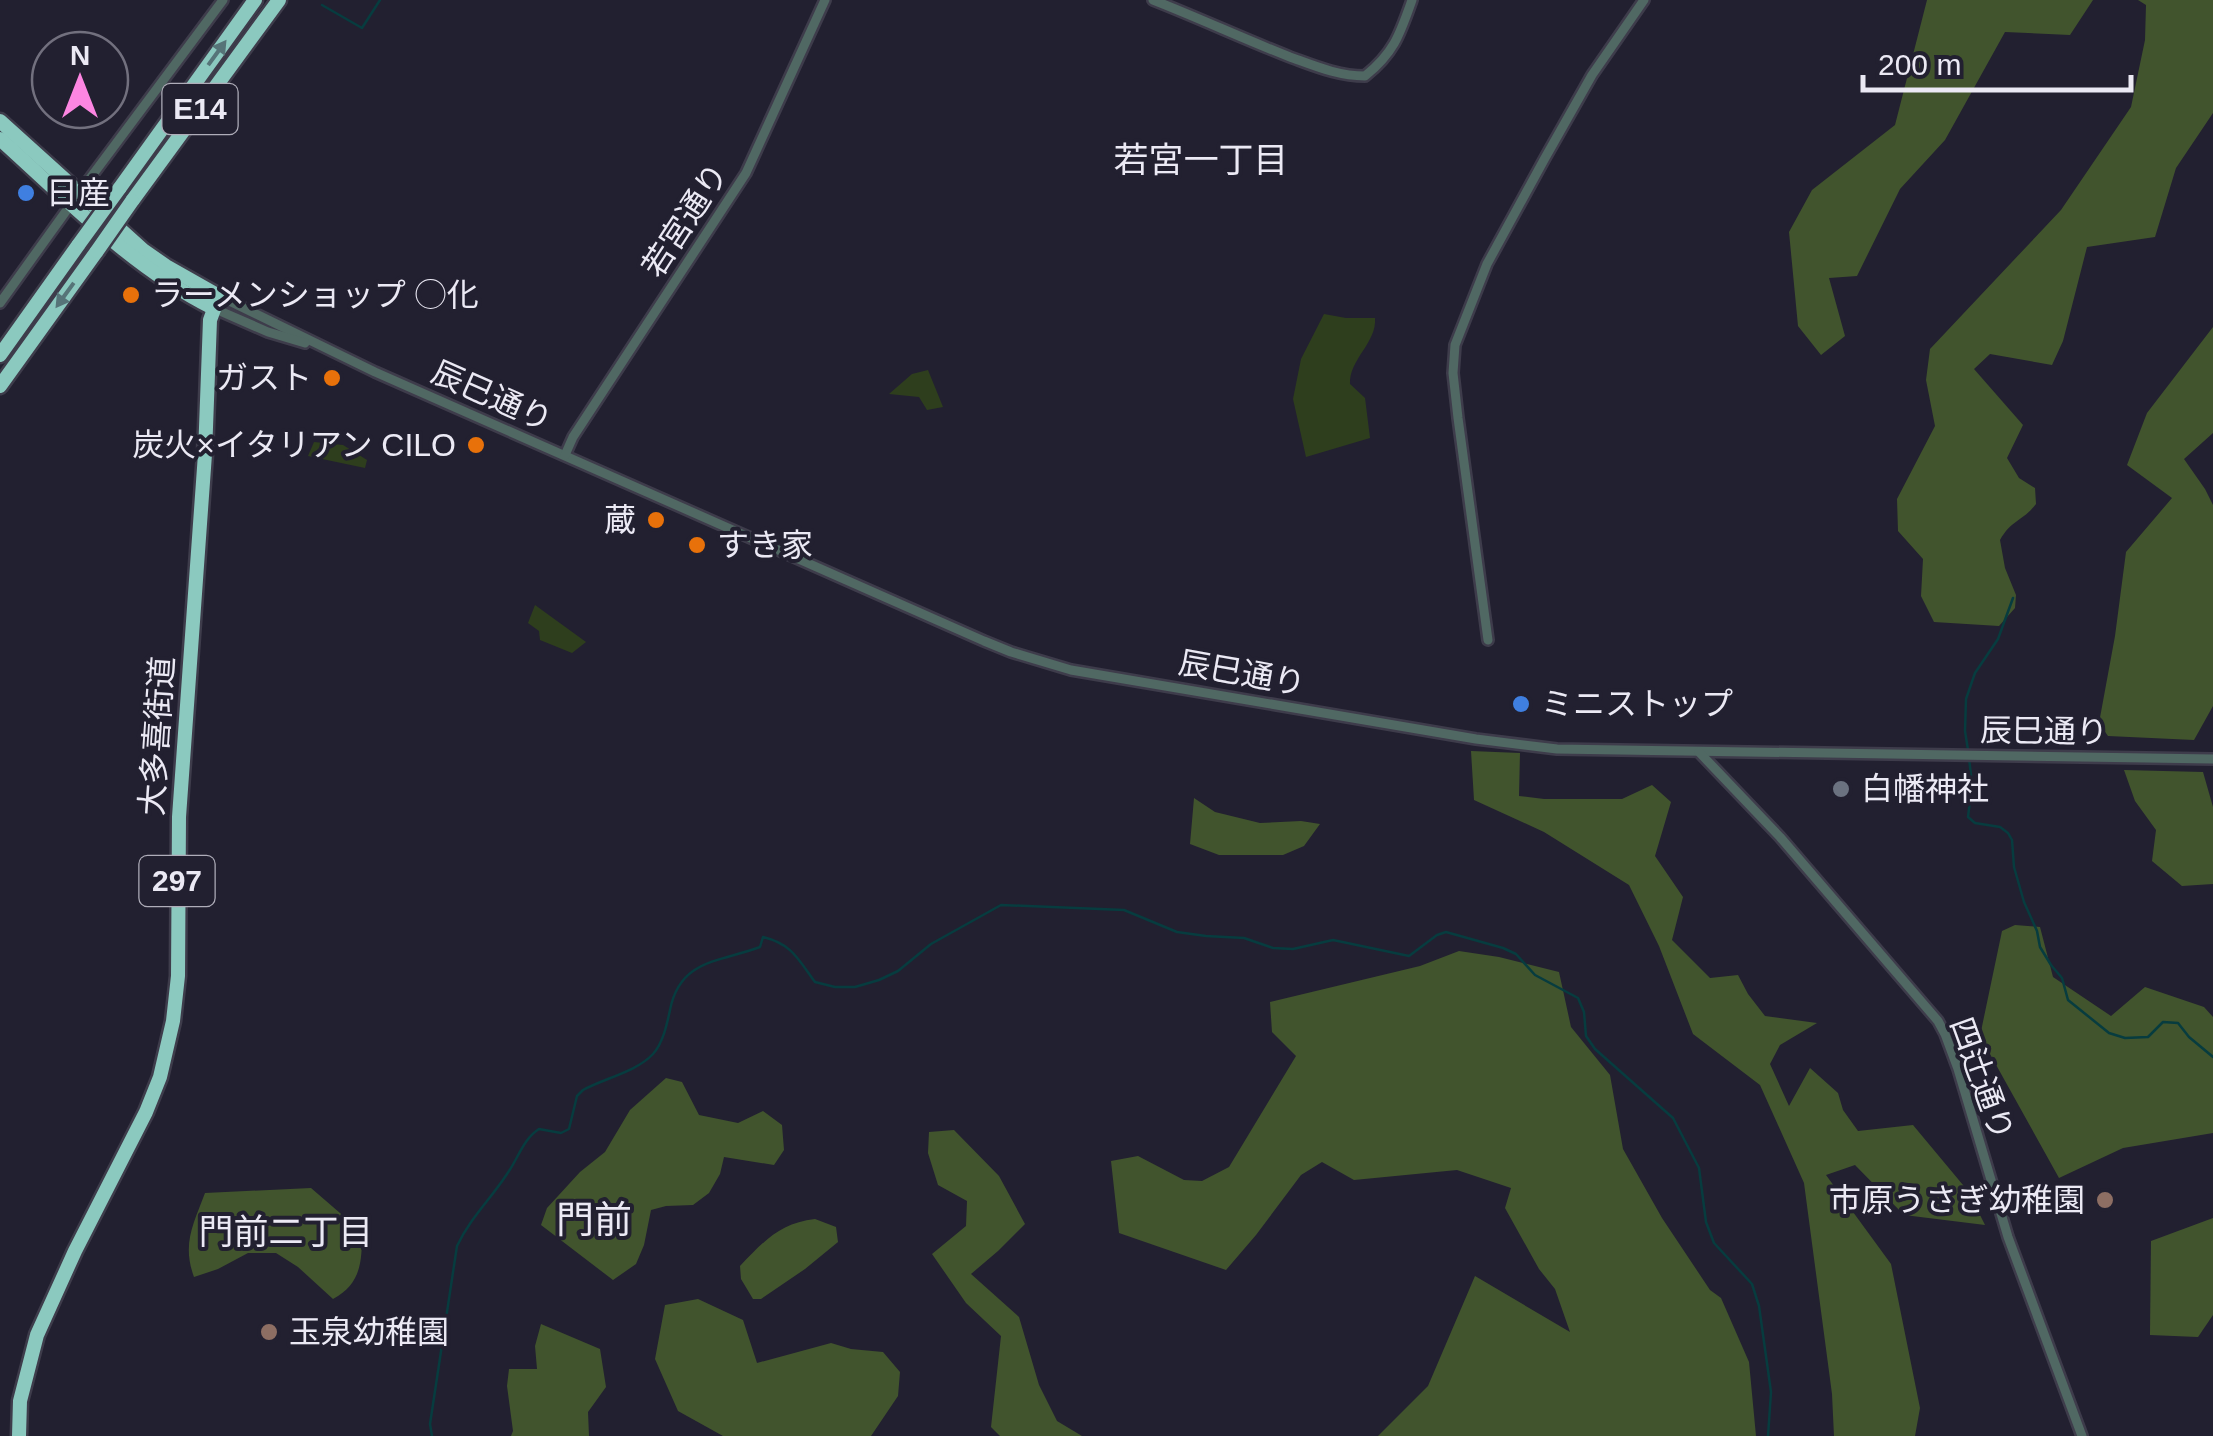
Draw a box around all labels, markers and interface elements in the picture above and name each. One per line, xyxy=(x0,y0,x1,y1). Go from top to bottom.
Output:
north arrow xyxy=(30,30,130,130)
scale bar xyxy=(1863,30,2130,92)
text: N xyxy=(70,40,90,71)
one-way arrow xyxy=(207,40,226,66)
text: 200 m xyxy=(1878,48,1961,81)
road number: E14 xyxy=(162,84,238,134)
district label: 若宮一丁目 xyxy=(1113,140,1289,179)
street label: 若宮通り xyxy=(635,157,735,283)
place label: 日産 xyxy=(46,175,110,211)
marker: 日産 xyxy=(15,182,37,204)
place label: ラーメンショップ ◯化 xyxy=(151,277,479,313)
one-way arrow xyxy=(56,282,75,308)
marker: ラーメンショップ ◯化 xyxy=(120,284,142,306)
street label: 辰巳通り xyxy=(426,354,558,438)
place label: ガスト xyxy=(216,360,312,396)
marker: ガスト xyxy=(321,367,343,389)
place label: 炭火×イタリアン CILO xyxy=(132,427,456,463)
marker: 炭火×イタリアン CILO xyxy=(465,434,487,456)
place label: 蔵 xyxy=(604,502,636,538)
marker: 蔵 xyxy=(645,509,667,531)
place label: すき家 xyxy=(717,527,813,563)
marker: すき家 xyxy=(686,534,708,556)
street label: 辰巳通り xyxy=(1176,644,1308,702)
street label: 大多喜街道 xyxy=(133,655,181,817)
place label: ミニストップ xyxy=(1541,686,1733,722)
marker: ミニストップ xyxy=(1510,693,1532,715)
street label: 辰巳通り xyxy=(1980,712,2108,750)
place label: 白幡神社 xyxy=(1861,771,1989,807)
marker: 白幡神社 xyxy=(1830,778,1852,800)
road number: 297 xyxy=(140,856,214,906)
street label: 四辻通り xyxy=(1943,1013,2021,1145)
place label: 市原うさぎ幼稚園 xyxy=(1829,1182,2085,1218)
marker: 市原うさぎ幼稚園 xyxy=(2094,1189,2116,1211)
district label: 門前 xyxy=(556,1199,632,1241)
district label: 門前二丁目 xyxy=(198,1212,374,1251)
place label: 玉泉幼稚園 xyxy=(289,1314,449,1350)
marker: 玉泉幼稚園 xyxy=(258,1321,280,1343)

